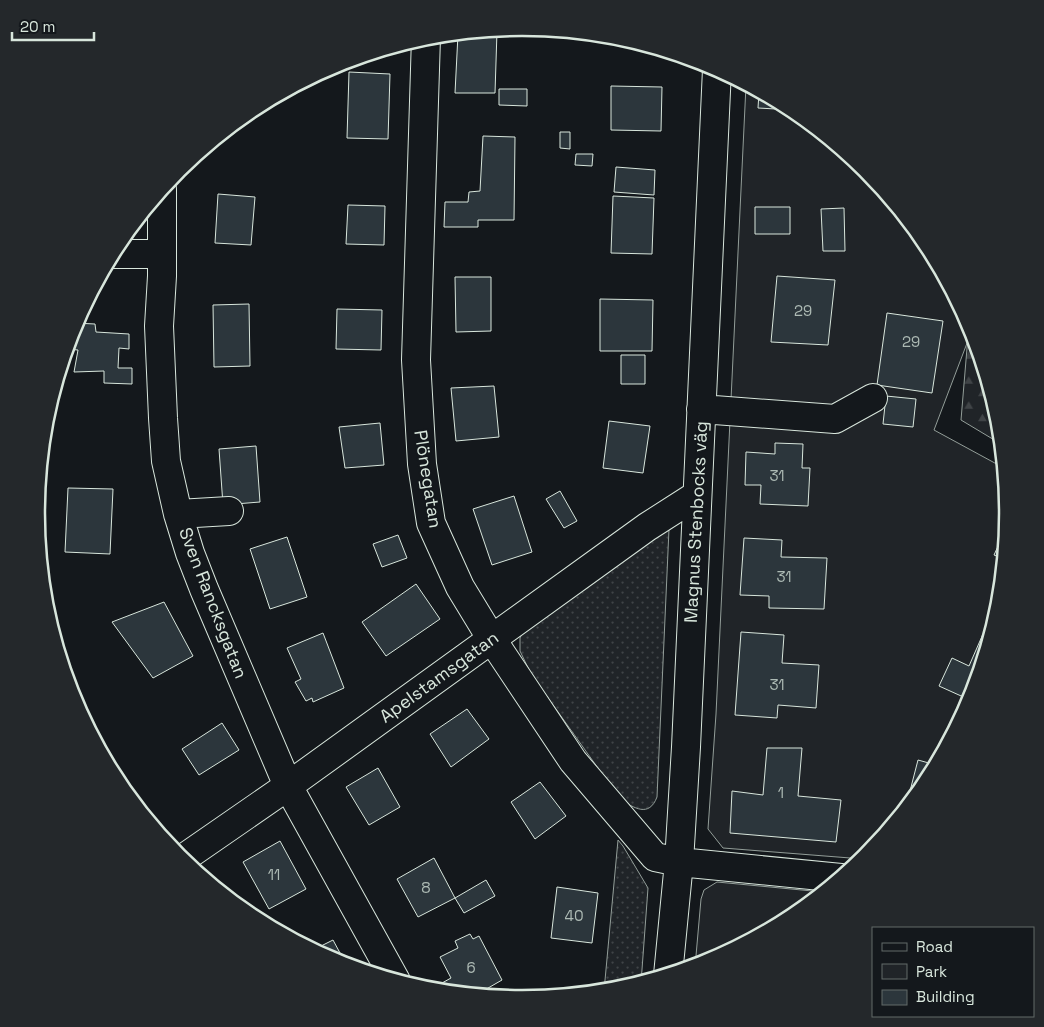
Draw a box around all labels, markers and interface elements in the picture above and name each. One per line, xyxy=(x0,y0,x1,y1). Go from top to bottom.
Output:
scale bar xyxy=(12,10,95,42)
text: 20 m xyxy=(20,17,55,36)
house number: 29 xyxy=(794,301,812,320)
house number: 29 xyxy=(902,332,920,351)
street label: Magnus Stenbocks väg xyxy=(679,420,712,623)
street label: Plönegatan xyxy=(409,428,448,530)
house number: 31 xyxy=(769,466,785,485)
street label: Sven Rancksgatan xyxy=(174,524,253,682)
house number: 31 xyxy=(776,567,792,586)
street label: Apelstamsgatan xyxy=(375,626,503,728)
house number: 31 xyxy=(769,675,785,694)
house number: 1 xyxy=(778,783,784,802)
house number: 11 xyxy=(268,865,280,884)
house number: 8 xyxy=(421,878,431,897)
house number: 40 xyxy=(565,906,584,925)
legend xyxy=(872,927,1034,1017)
text: Road xyxy=(916,937,953,956)
house number: 6 xyxy=(466,958,476,977)
text: Park xyxy=(916,962,947,981)
text: Building xyxy=(916,987,975,1006)

